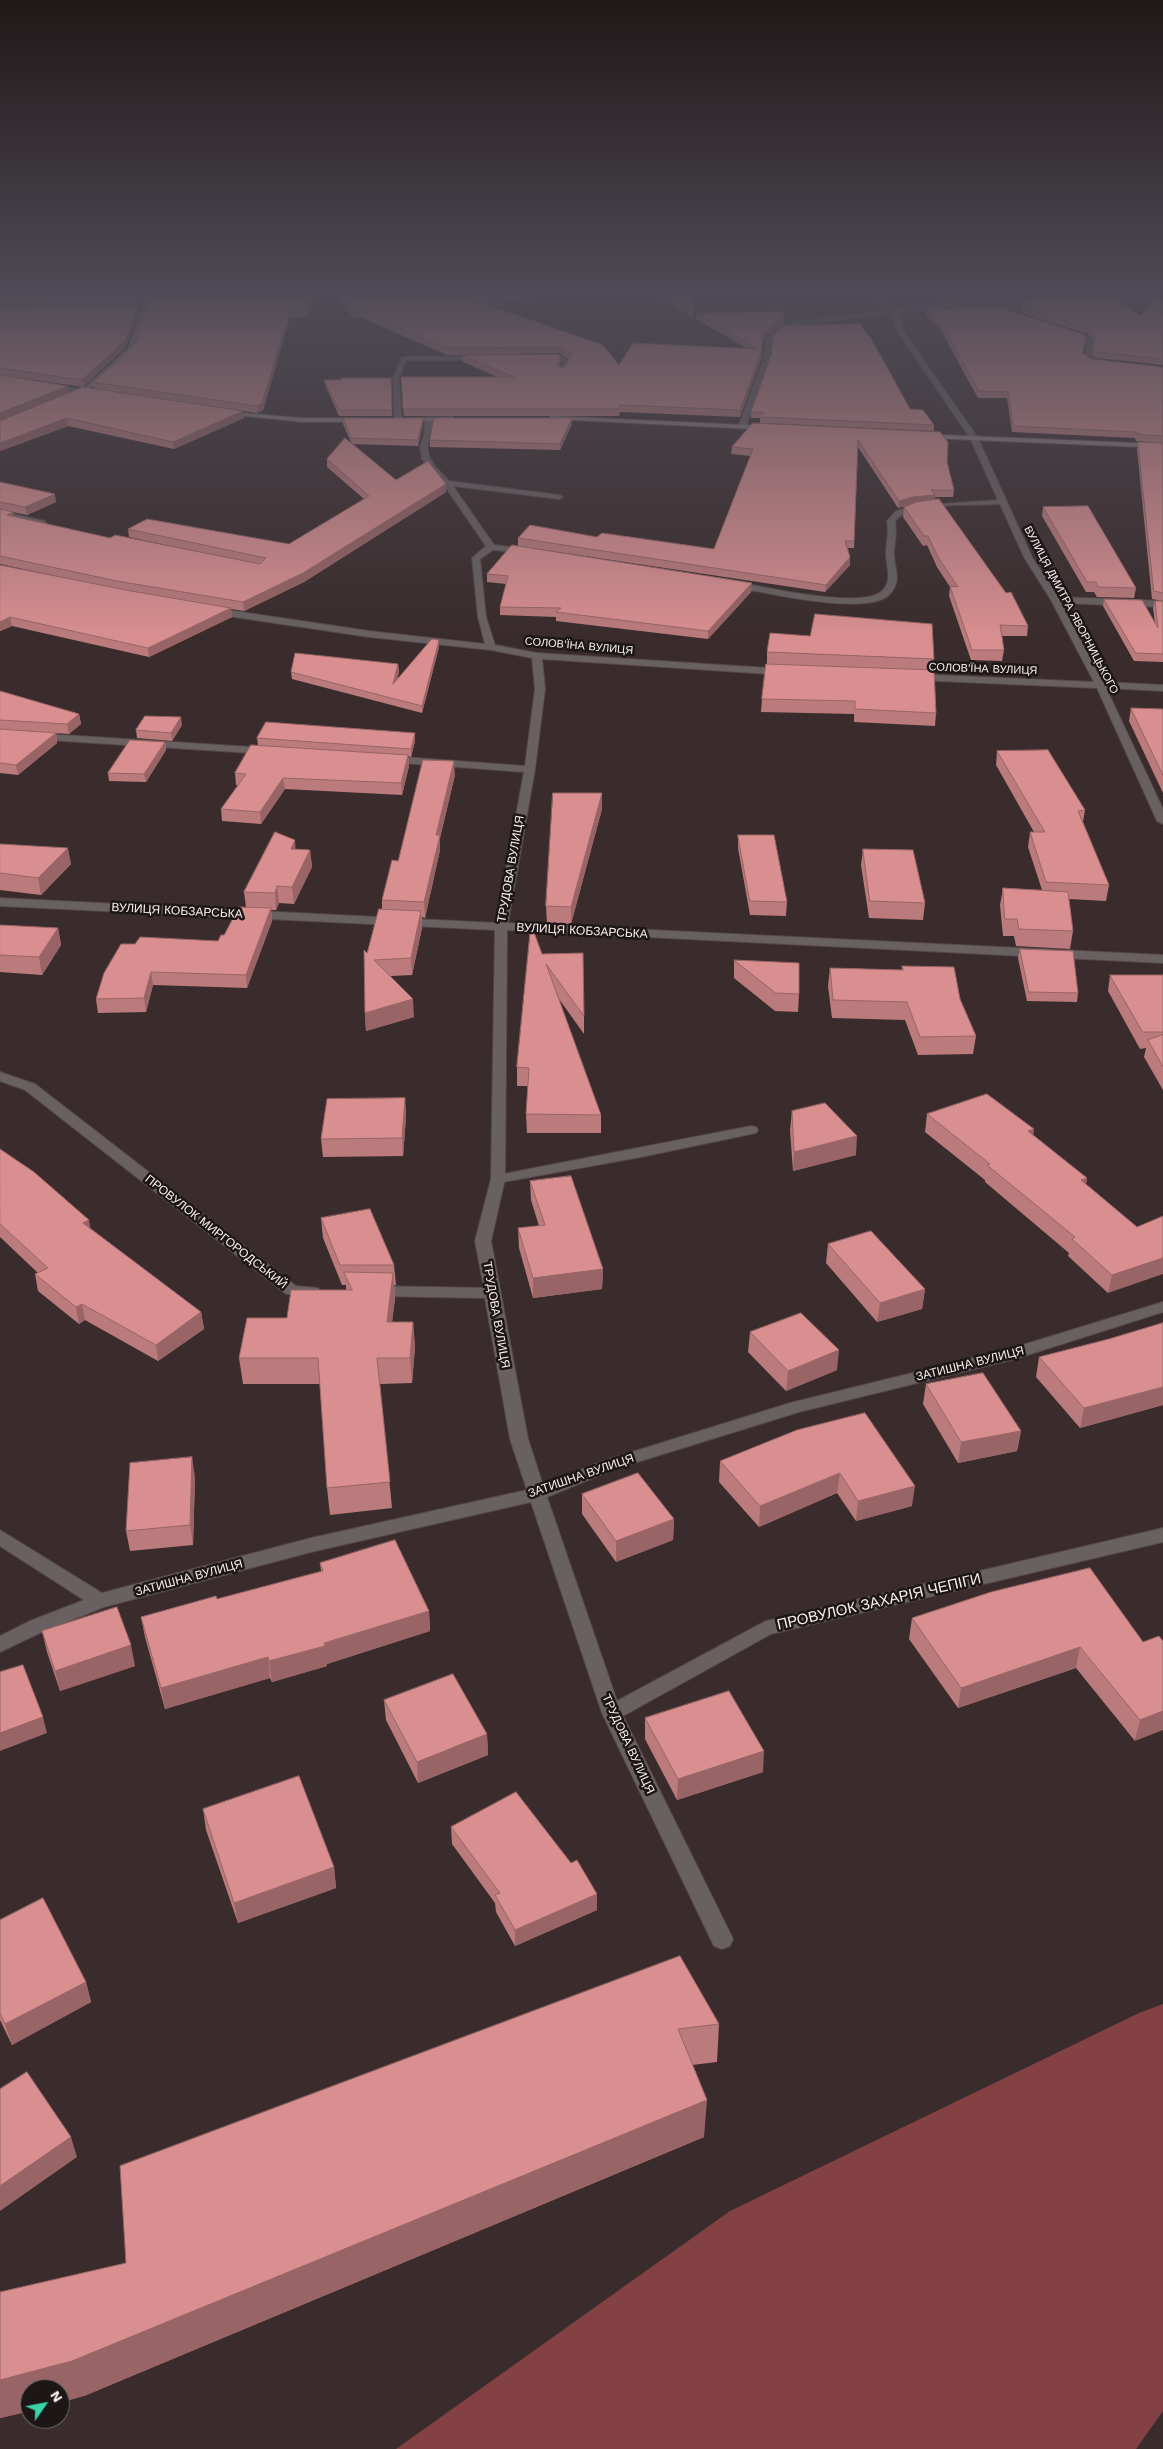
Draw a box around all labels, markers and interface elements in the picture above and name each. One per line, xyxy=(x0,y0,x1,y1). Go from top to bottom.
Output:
street label: ВУЛИЦЯ ДМИТРА ЯВОРНИЦЬКОГО xyxy=(1021,524,1121,696)
street label: СОЛОВ'ЇНА ВУЛИЦЯ xyxy=(524,635,634,657)
street label: СОЛОВ'ЇНА ВУЛИЦЯ xyxy=(928,661,1038,677)
street label: ТРУДОВА ВУЛИЦЯ xyxy=(495,814,527,924)
street label: ВУЛИЦЯ КОБЗАРСЬКА xyxy=(111,900,243,922)
street label: ВУЛИЦЯ КОБЗАРСЬКА xyxy=(516,920,648,942)
street label: ПРОВУЛОК МИРГОРОДСЬКИЙ xyxy=(142,1172,290,1292)
street label: ТРУДОВА ВУЛИЦЯ xyxy=(480,1260,512,1370)
street label: ЗАТИШНА ВУЛИЦЯ xyxy=(914,1344,1026,1384)
street label: ЗАТИШНА ВУЛИЦЯ xyxy=(526,1451,636,1501)
street label: ЗАТИШНА ВУЛИЦЯ xyxy=(134,1557,244,1599)
street label: ПРОВУЛОК ЗАХАРІЯ ЧЕПІГИ xyxy=(775,1570,983,1634)
street label: ТРУДОВА ВУЛИЦЯ xyxy=(599,1692,657,1796)
north arrow xyxy=(20,2379,70,2429)
text: N xyxy=(47,2388,66,2405)

